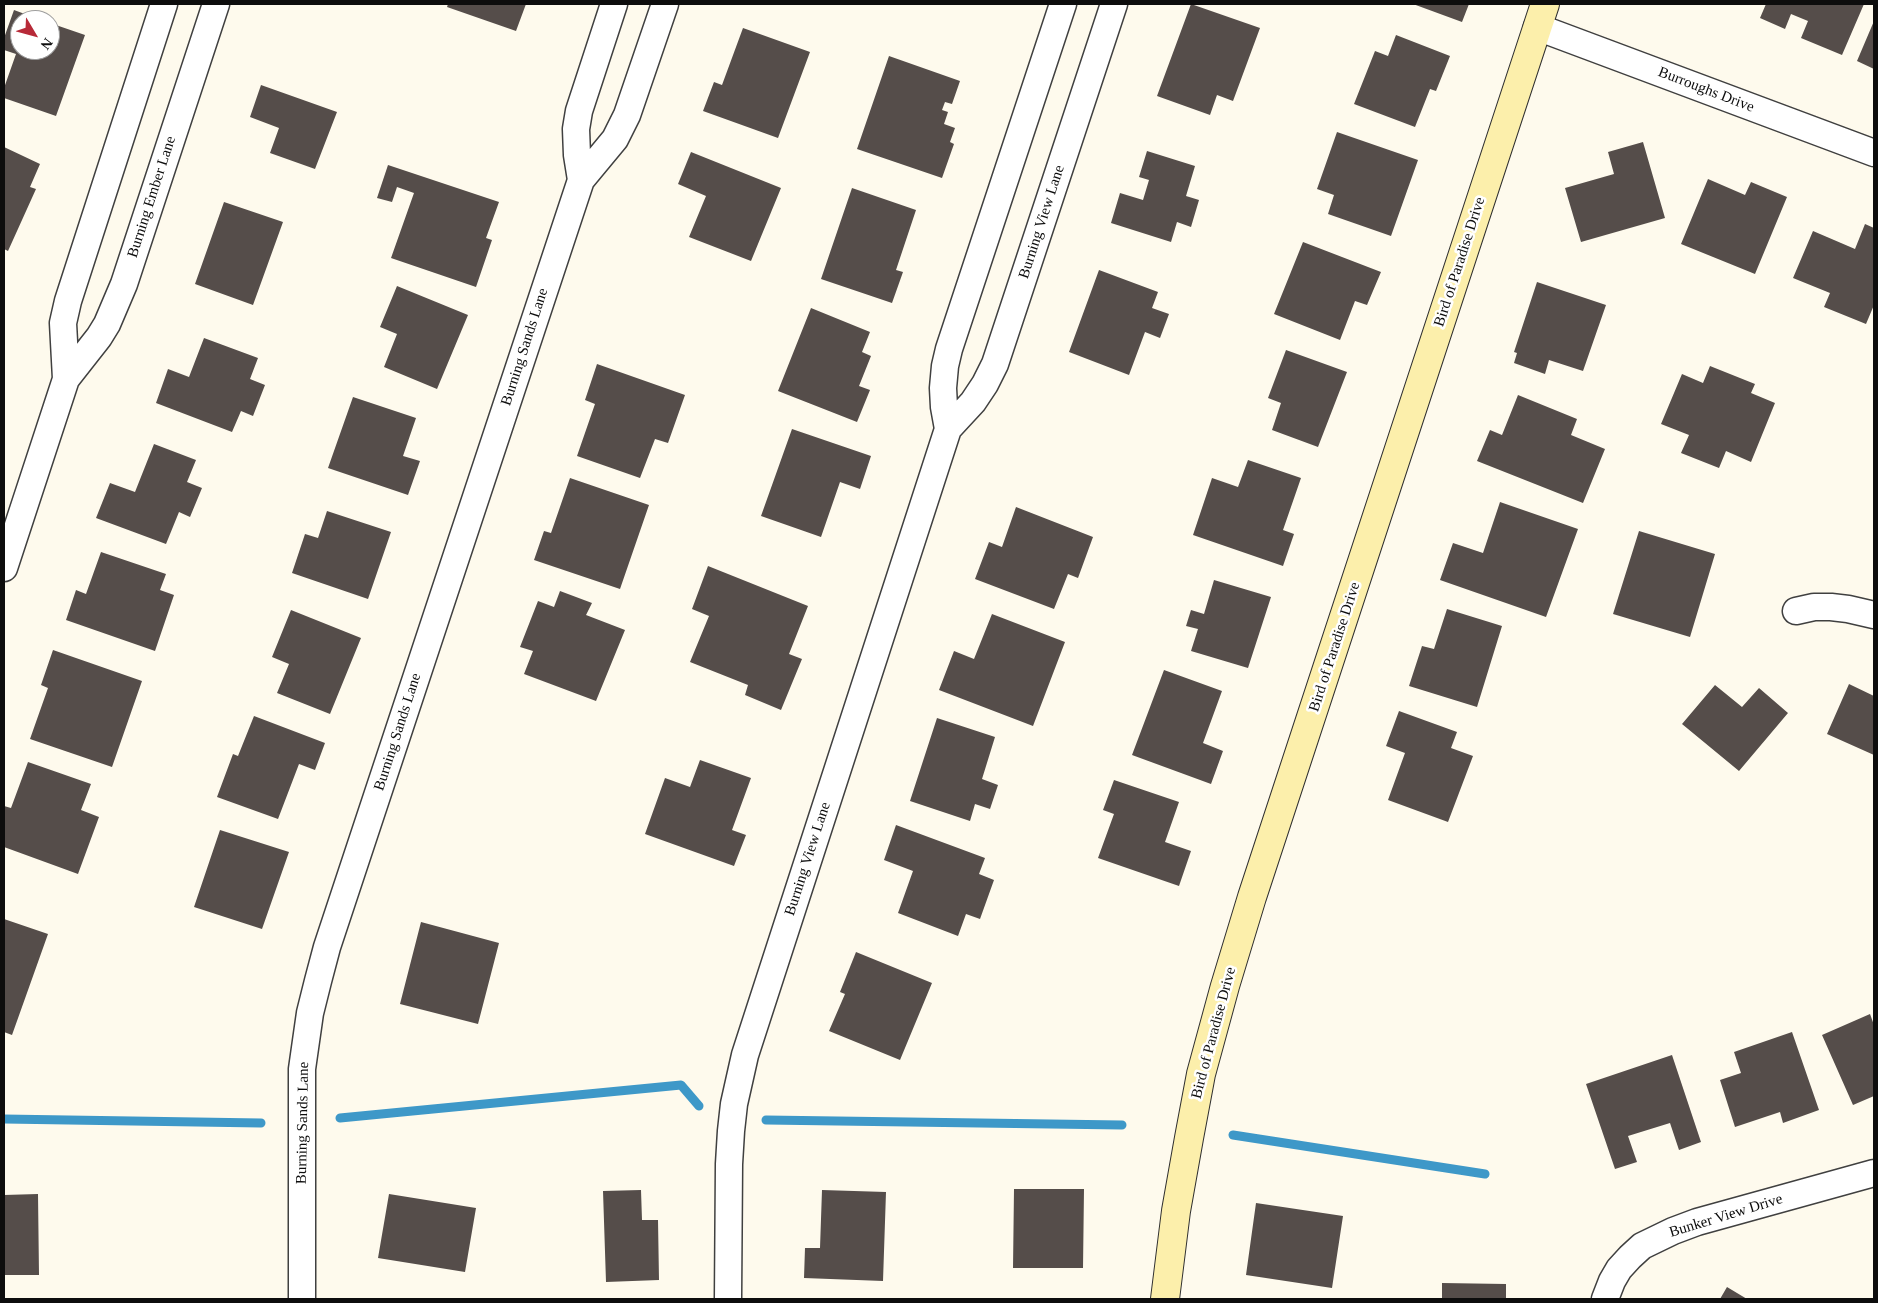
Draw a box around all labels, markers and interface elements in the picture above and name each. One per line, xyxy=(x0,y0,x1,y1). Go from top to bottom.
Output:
north arrow xyxy=(10,10,60,60)
text: N xyxy=(38,35,56,52)
street label: Burroughs Drive xyxy=(1656,63,1756,117)
street label: Burning Ember Lane xyxy=(124,134,180,260)
street label: Burning View Lane xyxy=(1015,163,1069,281)
street label: Bird of Paradise Drive xyxy=(1431,195,1489,329)
street label: Burning Sands Lane xyxy=(498,286,552,408)
street label: Bird of Paradise Drive xyxy=(1306,580,1364,714)
street label: Burning Sands Lane xyxy=(371,671,425,793)
street label: Burning View Lane xyxy=(781,800,835,918)
street label: Bird of Paradise Drive xyxy=(1188,965,1240,1101)
street label: Burning Sands Lane xyxy=(293,1062,313,1184)
street label: Bunker View Drive xyxy=(1667,1190,1785,1242)

